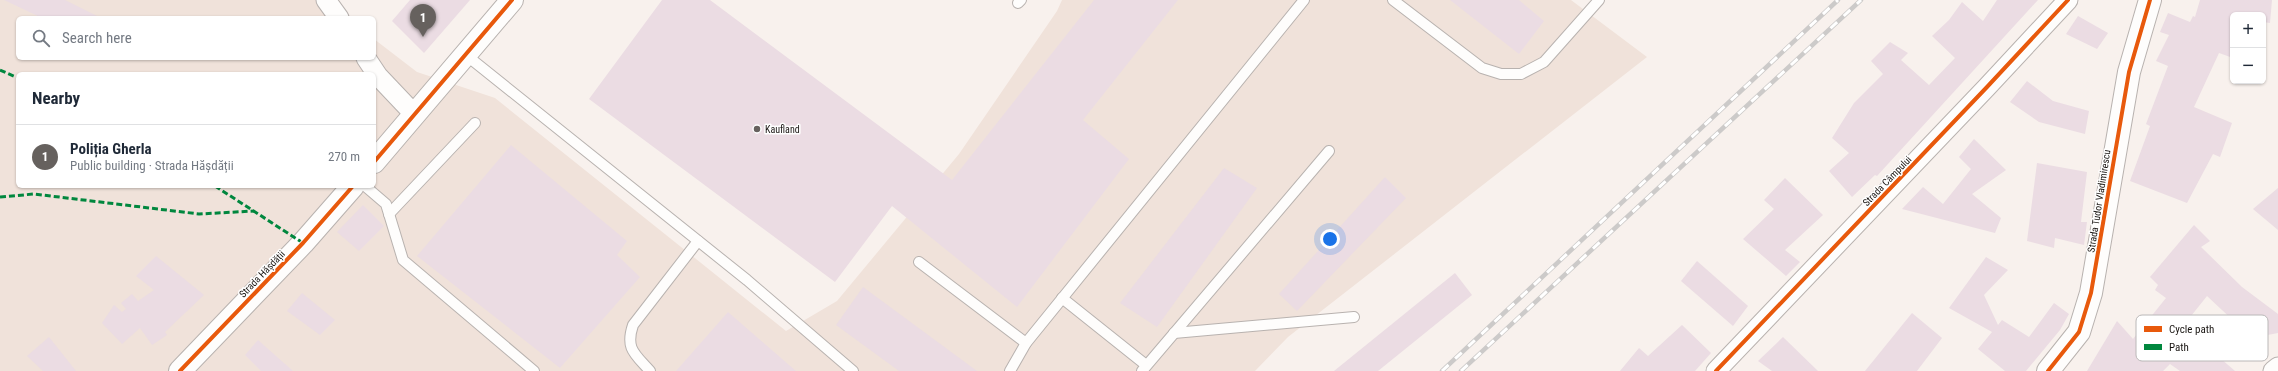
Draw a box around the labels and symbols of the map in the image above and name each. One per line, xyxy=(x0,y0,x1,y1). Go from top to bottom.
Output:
pin: 1 xyxy=(410,4,436,37)
marker: Kaufland xyxy=(752,124,762,134)
place label: Kaufland xyxy=(765,124,800,135)
street label: Strada Tudor Vladimirescu xyxy=(2085,149,2113,253)
street label: Strada Câmpului xyxy=(1860,154,1914,208)
your location xyxy=(1320,229,1340,249)
street label: Strada Hășdății xyxy=(237,248,288,300)
legend xyxy=(2136,315,2268,361)
text: Cycle path xyxy=(2169,323,2214,336)
text: Path xyxy=(2169,341,2189,354)

